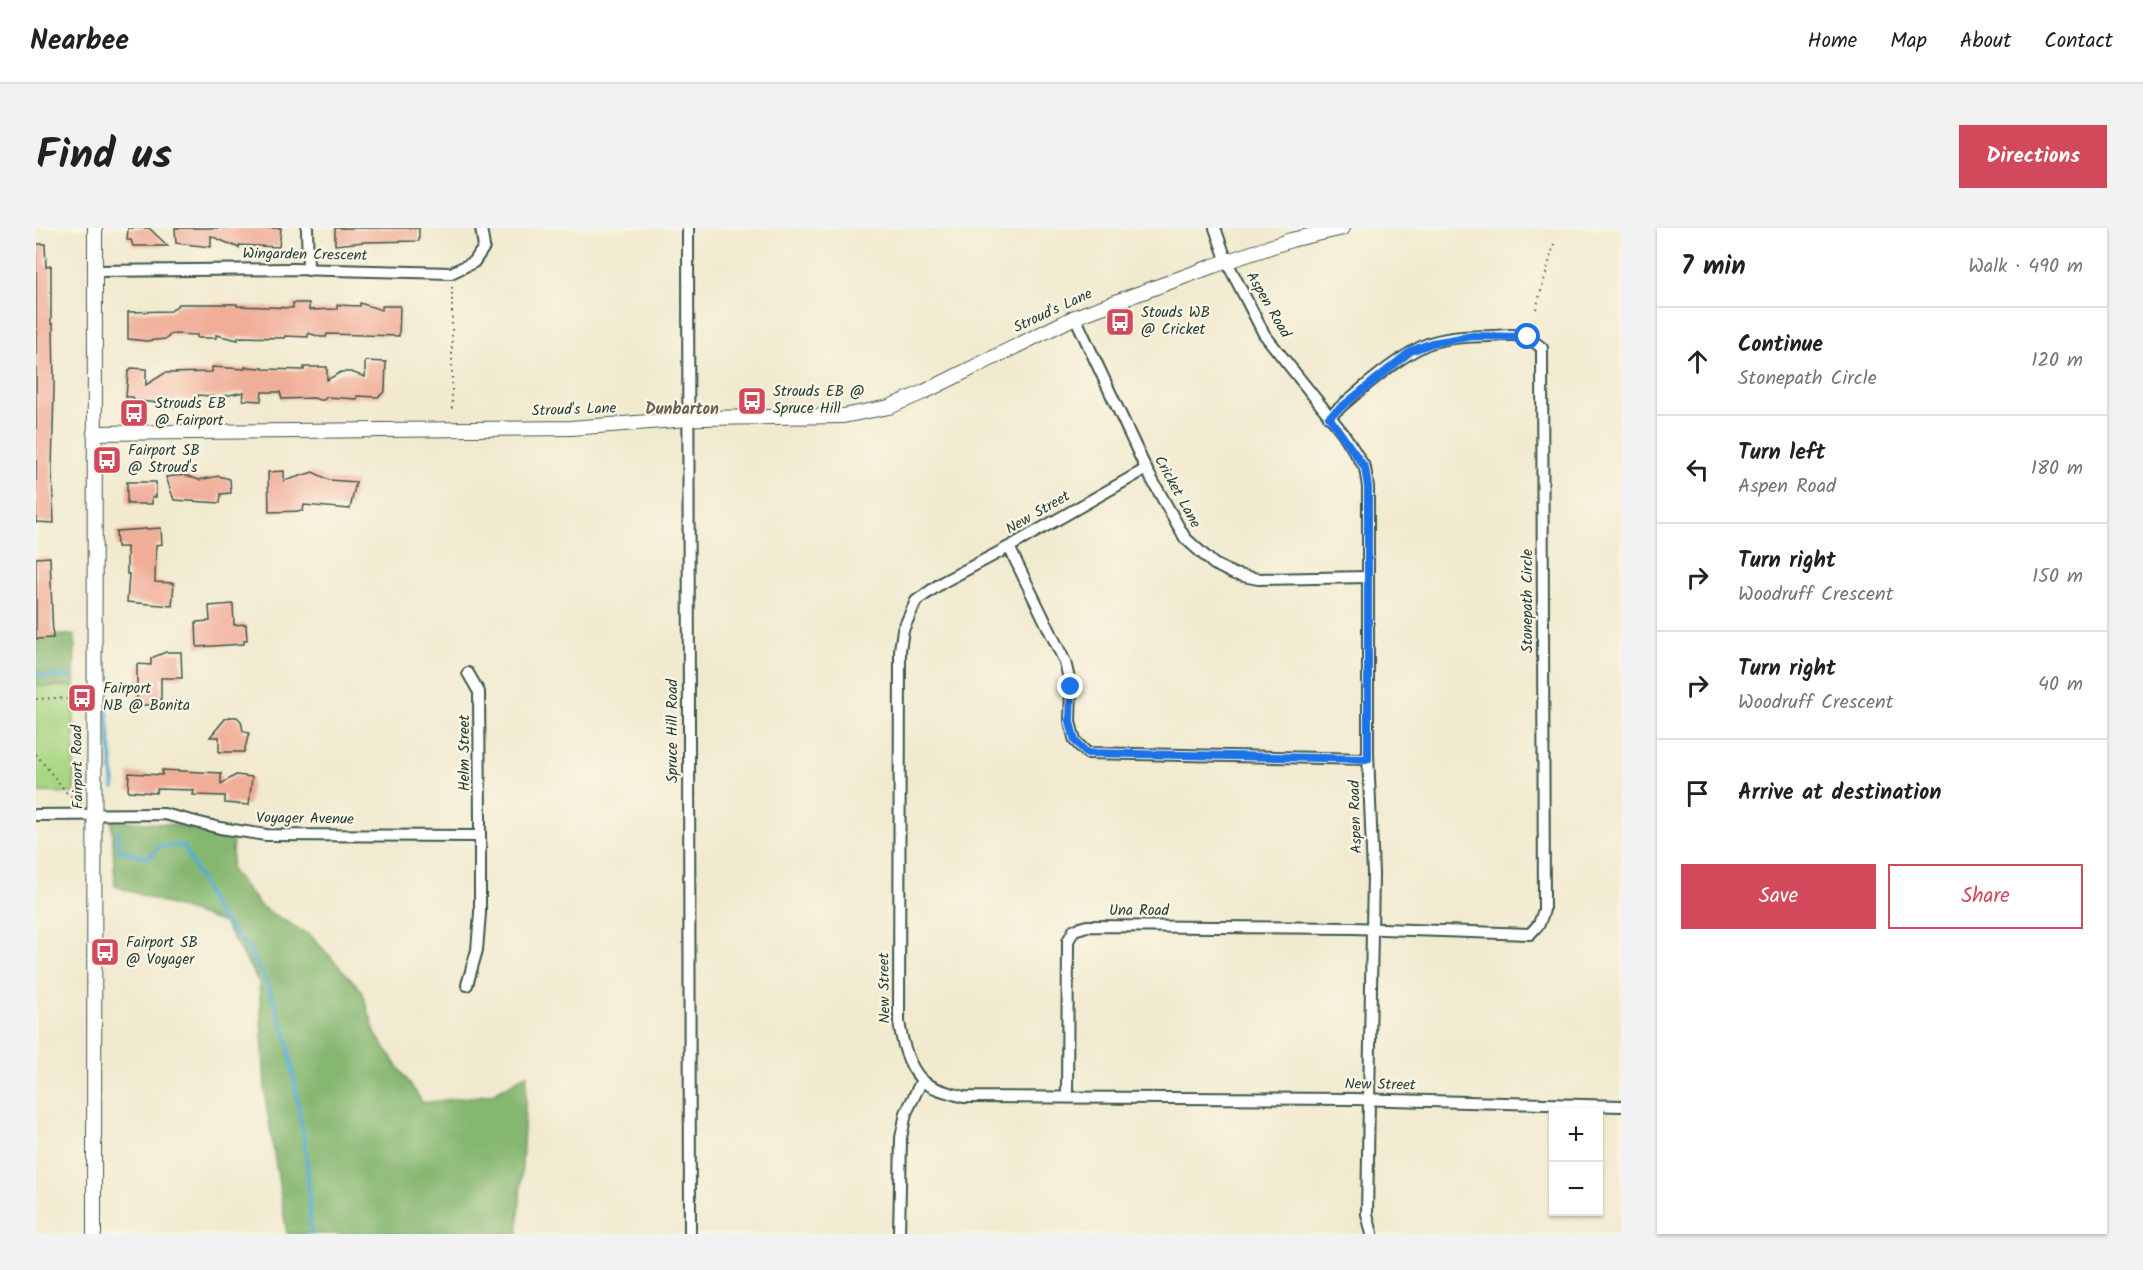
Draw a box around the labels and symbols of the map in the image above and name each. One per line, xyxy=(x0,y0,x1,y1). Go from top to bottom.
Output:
street label: Wingarden Crescent xyxy=(242,242,368,268)
street label: Aspen Road xyxy=(1239,267,1297,343)
street label: Stroud's Lane xyxy=(1010,282,1097,340)
place label: Stouds WB @ Cricket xyxy=(1141,301,1210,342)
bus stop icon: Stouds WB @ Cricket xyxy=(1104,306,1136,338)
route start xyxy=(1514,323,1540,349)
place label: Strouds EB @ Spruce Hill xyxy=(773,380,864,421)
bus stop icon: Strouds EB @ Spruce Hill xyxy=(736,385,768,417)
place label: Strouds EB @ Fairport xyxy=(155,392,226,433)
bus stop icon: Strouds EB @ Fairport xyxy=(118,397,150,429)
street label: Stroud's Lane xyxy=(531,397,617,423)
district label: Dunbarton xyxy=(645,397,719,422)
place label: Fairport SB @ Stroud's xyxy=(128,439,200,480)
bus stop icon: Fairport SB @ Stroud's xyxy=(91,444,123,476)
street label: Cricket Lane xyxy=(1147,451,1207,533)
street label: New Street xyxy=(1001,485,1075,541)
street label: Stonepath Circle xyxy=(1516,549,1540,653)
route end xyxy=(1057,673,1083,699)
place label: Fairport NB @ Bonita xyxy=(103,677,190,718)
street label: Spruce Hill Road xyxy=(661,679,685,783)
bus stop icon: Fairport NB @ Bonita xyxy=(66,682,98,714)
street label: Helm Street xyxy=(453,715,477,791)
street label: Fairport Road xyxy=(65,724,91,809)
street label: Aspen Road xyxy=(1343,779,1369,854)
street label: Voyager Avenue xyxy=(256,806,354,832)
street label: Una Road xyxy=(1109,899,1170,923)
place label: Fairport SB @ Voyager xyxy=(126,931,198,972)
bus stop icon: Fairport SB @ Voyager xyxy=(89,936,121,968)
street label: New Street xyxy=(872,952,898,1024)
street label: New Street xyxy=(1344,1072,1416,1098)

